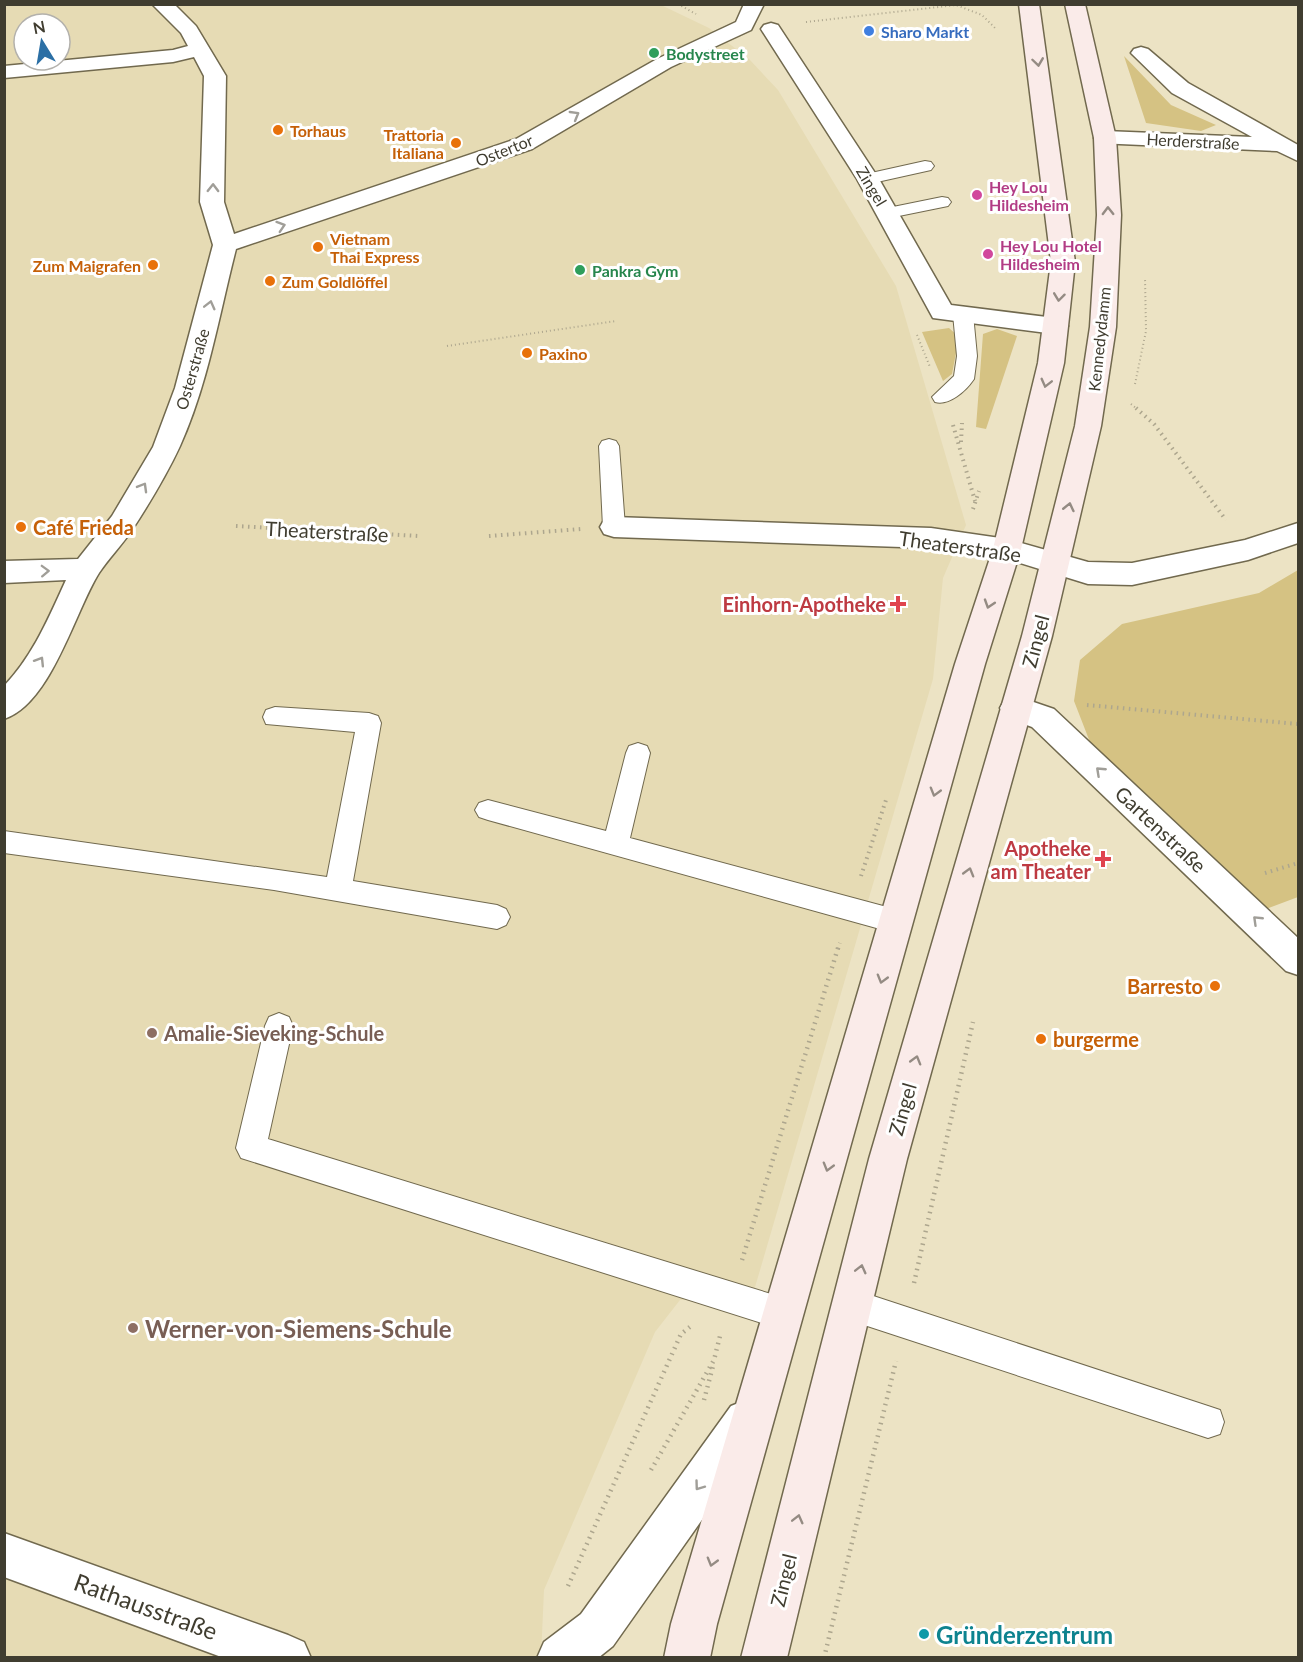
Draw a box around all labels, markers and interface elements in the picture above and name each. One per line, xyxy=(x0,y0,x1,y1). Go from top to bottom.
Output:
north arrow xyxy=(12,12,72,72)
text: N xyxy=(31,16,47,37)
place label: Sharo Markt xyxy=(881,22,969,41)
marker: Sharo Markt xyxy=(862,24,876,38)
place label: Bodystreet xyxy=(666,44,745,63)
marker: Bodystreet xyxy=(647,46,661,60)
one-way arrow xyxy=(1031,58,1043,67)
one-way arrow xyxy=(569,111,579,122)
place label: Torhaus xyxy=(290,121,346,140)
marker: Torhaus xyxy=(271,123,285,137)
place label: Trattoria Italiana xyxy=(384,125,444,162)
street label: Herderstraße xyxy=(1146,129,1240,153)
street label: Ostertor xyxy=(473,130,536,170)
marker: Trattoria Italiana xyxy=(449,136,463,150)
street label: Zingel xyxy=(853,163,891,209)
place label: Hey Lou Hildesheim xyxy=(989,177,1069,214)
one-way arrow xyxy=(206,184,219,193)
marker: Hey Lou Hildesheim xyxy=(970,188,984,202)
one-way arrow xyxy=(1102,206,1115,215)
one-way arrow xyxy=(275,221,286,234)
place label: Vietnam Thai Express xyxy=(329,229,420,266)
place label: Hey Lou Hotel Hildesheim xyxy=(1000,236,1102,273)
marker: Vietnam Thai Express xyxy=(311,240,325,254)
marker: Hey Lou Hotel Hildesheim xyxy=(981,247,995,261)
place label: Zum Maigrafen xyxy=(33,256,141,275)
marker: Zum Maigrafen xyxy=(146,258,160,272)
place label: Pankra Gym xyxy=(592,261,678,280)
marker: Pankra Gym xyxy=(573,263,587,277)
place label: Zum Goldlöffel xyxy=(282,272,388,291)
marker: Zum Goldlöffel xyxy=(263,274,277,288)
street label: Kennedydamm xyxy=(1084,286,1114,392)
one-way arrow xyxy=(1053,293,1066,302)
one-way arrow xyxy=(202,300,215,310)
street label: Osterstraße xyxy=(171,326,213,412)
place label: Paxino xyxy=(539,344,587,363)
marker: Paxino xyxy=(520,346,534,360)
one-way arrow xyxy=(1040,378,1053,388)
one-way arrow xyxy=(136,483,148,493)
one-way arrow xyxy=(1062,502,1075,512)
place label: Café Frieda xyxy=(33,515,134,539)
street label: Theaterstraße xyxy=(265,516,389,546)
marker: Café Frieda xyxy=(14,520,28,534)
street label: Theaterstraße xyxy=(897,526,1023,566)
one-way arrow xyxy=(41,565,50,577)
place label: Einhorn-Apotheke xyxy=(722,592,886,616)
marker: Einhorn-Apotheke xyxy=(891,597,905,611)
one-way arrow xyxy=(984,598,996,609)
street label: Zingel xyxy=(1016,612,1054,670)
one-way arrow xyxy=(32,657,44,667)
one-way arrow xyxy=(1096,768,1107,779)
street label: Gartenstraße xyxy=(1111,781,1211,877)
one-way arrow xyxy=(930,786,942,797)
place label: Apotheke am Theater xyxy=(991,836,1092,883)
marker: Apotheke am Theater xyxy=(1096,852,1110,866)
one-way arrow xyxy=(962,867,974,878)
one-way arrow xyxy=(1253,916,1264,927)
one-way arrow xyxy=(877,973,889,984)
place label: Barresto xyxy=(1127,974,1203,998)
marker: Barresto xyxy=(1208,979,1222,993)
place label: Amalie-Sieveking-Schule xyxy=(163,1021,384,1045)
marker: Amalie-Sieveking-Schule xyxy=(145,1026,159,1040)
place label: burgerme xyxy=(1053,1027,1139,1051)
marker: burgerme xyxy=(1034,1032,1048,1046)
one-way arrow xyxy=(909,1055,921,1066)
street label: Zingel xyxy=(883,1080,921,1138)
one-way arrow xyxy=(823,1161,835,1172)
one-way arrow xyxy=(853,1264,866,1274)
place label: Werner-von-Siemens-Schule xyxy=(145,1314,452,1343)
marker: Werner-von-Siemens-Schule xyxy=(126,1321,140,1335)
one-way arrow xyxy=(695,1480,706,1491)
one-way arrow xyxy=(790,1514,803,1524)
street label: Zingel xyxy=(765,1551,801,1609)
one-way arrow xyxy=(707,1556,719,1567)
street label: Rathausstraße xyxy=(70,1567,222,1645)
place label: Gründerzentrum xyxy=(936,1620,1113,1649)
marker: Gründerzentrum xyxy=(917,1627,931,1641)

